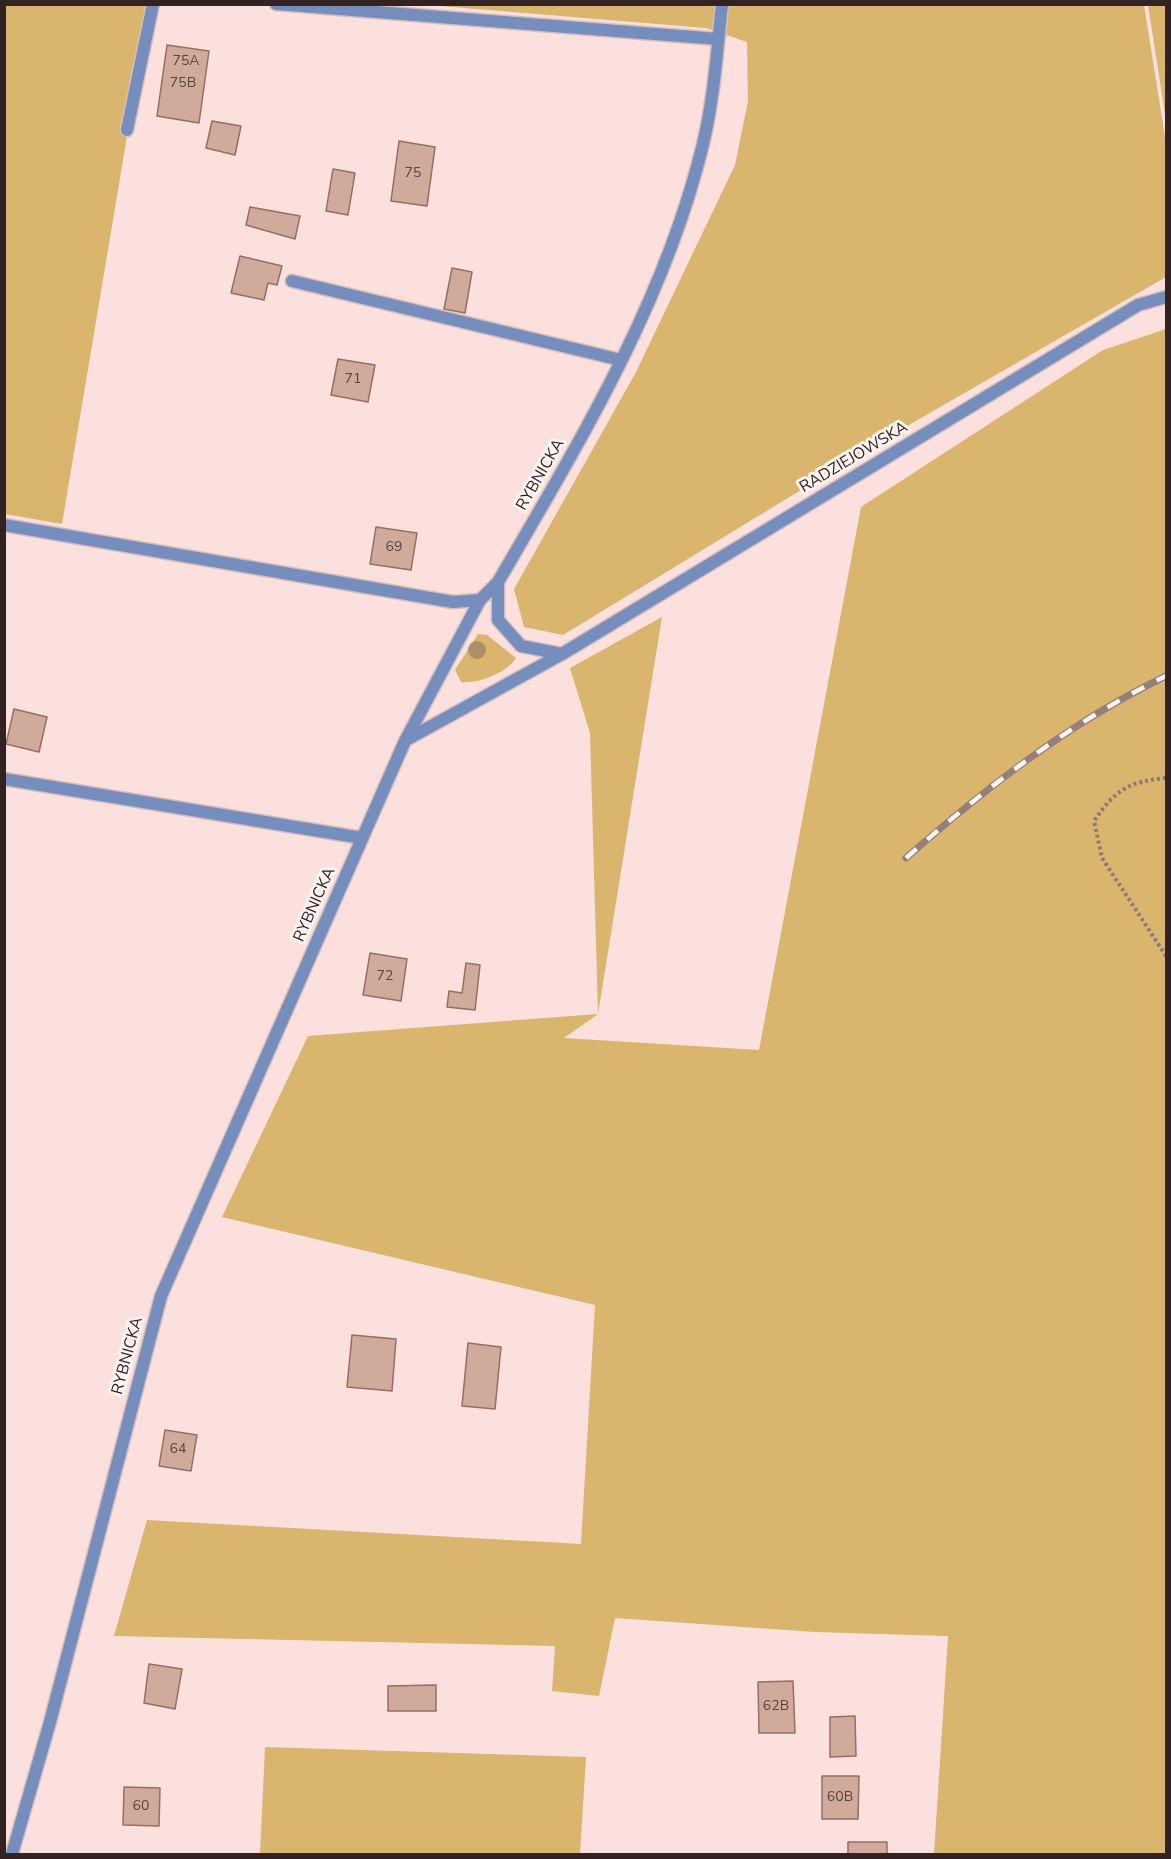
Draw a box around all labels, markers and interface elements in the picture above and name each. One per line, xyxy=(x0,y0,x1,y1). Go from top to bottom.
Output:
house number: 75A xyxy=(172,54,200,70)
house number: 75B xyxy=(170,76,196,92)
house number: 75 xyxy=(405,166,421,182)
house number: 71 xyxy=(345,372,361,388)
street label: RADZIEJOWSKA xyxy=(797,418,911,498)
street label: RYBNICKA xyxy=(513,436,569,514)
house number: 69 xyxy=(386,540,402,556)
street label: RYBNICKA xyxy=(290,865,340,945)
house number: 72 xyxy=(377,969,393,985)
street label: RYBNICKA xyxy=(108,1315,148,1397)
house number: 64 xyxy=(170,1442,186,1458)
house number: 62B xyxy=(763,1699,789,1715)
house number: 60B xyxy=(827,1790,853,1806)
house number: 60 xyxy=(133,1799,149,1815)

